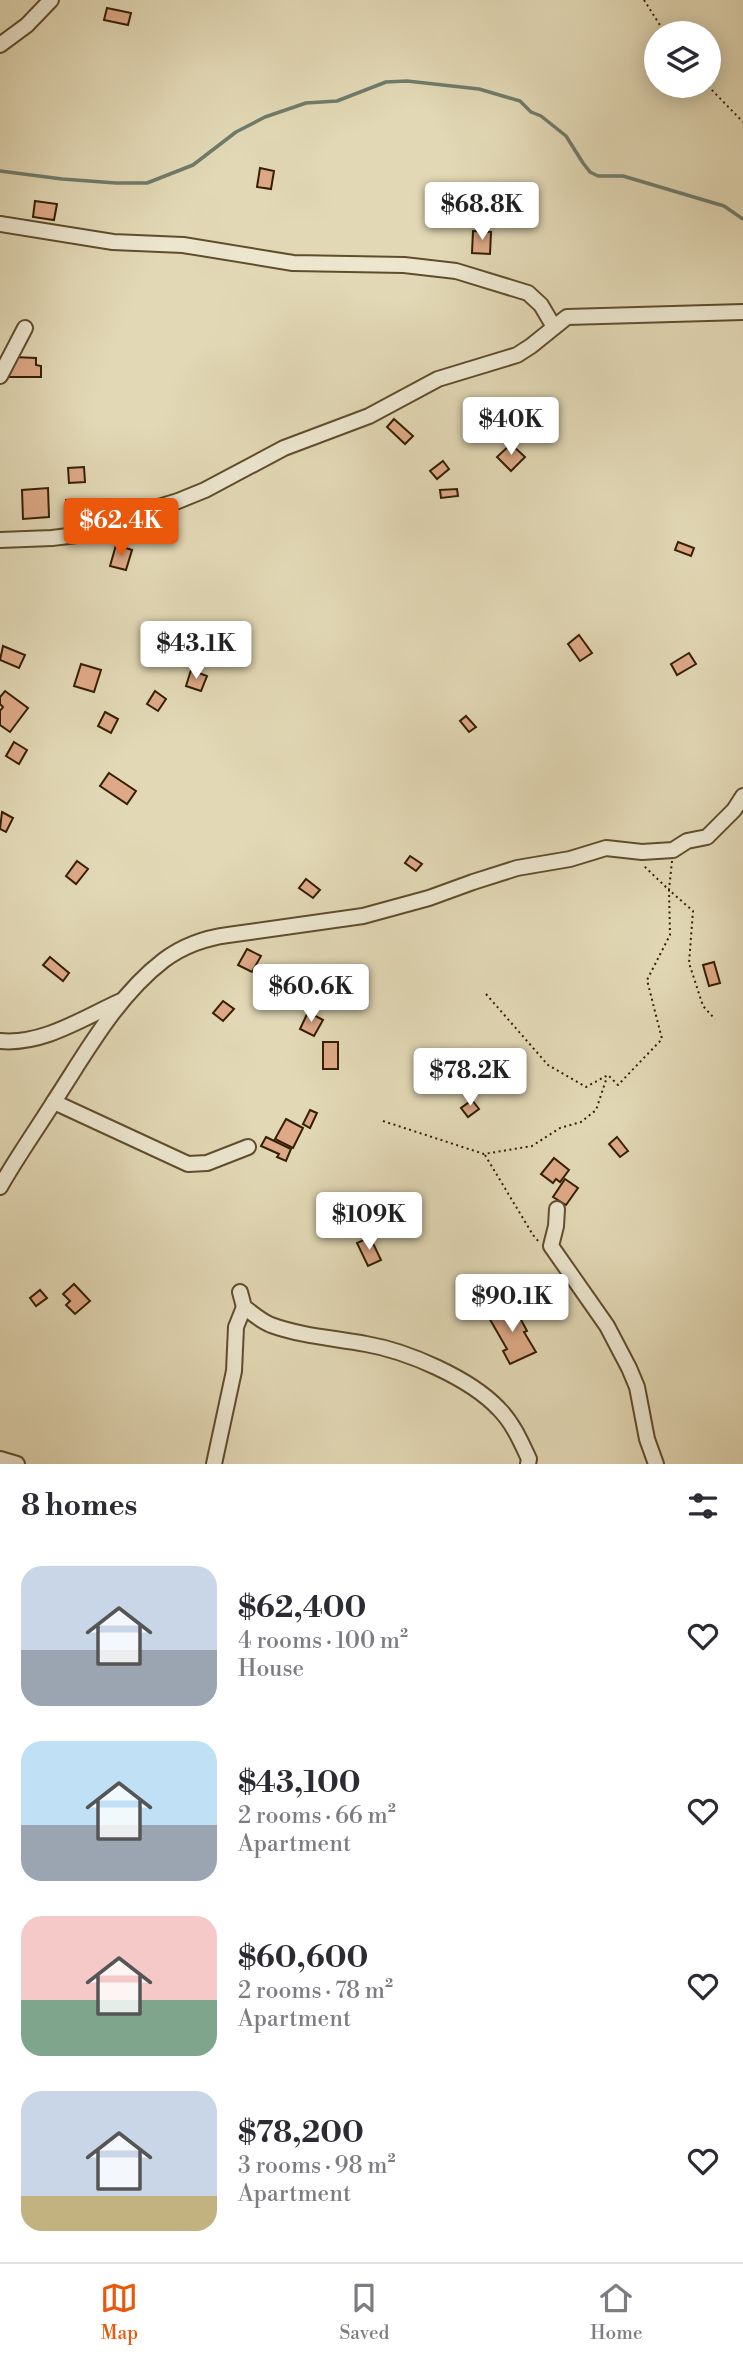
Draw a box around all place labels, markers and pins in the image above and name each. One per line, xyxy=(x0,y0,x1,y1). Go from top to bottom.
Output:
pin: $68.8K xyxy=(425,182,539,242)
pin: $40K xyxy=(470,398,552,457)
pin: $62.4K xyxy=(64,498,178,558)
pin: $43.1K xyxy=(139,622,253,681)
pin: $60.6K xyxy=(254,964,368,1024)
pin: $78.2K xyxy=(413,1048,527,1108)
pin: $109K xyxy=(320,1192,418,1252)
pin: $90.1K xyxy=(455,1274,569,1334)

